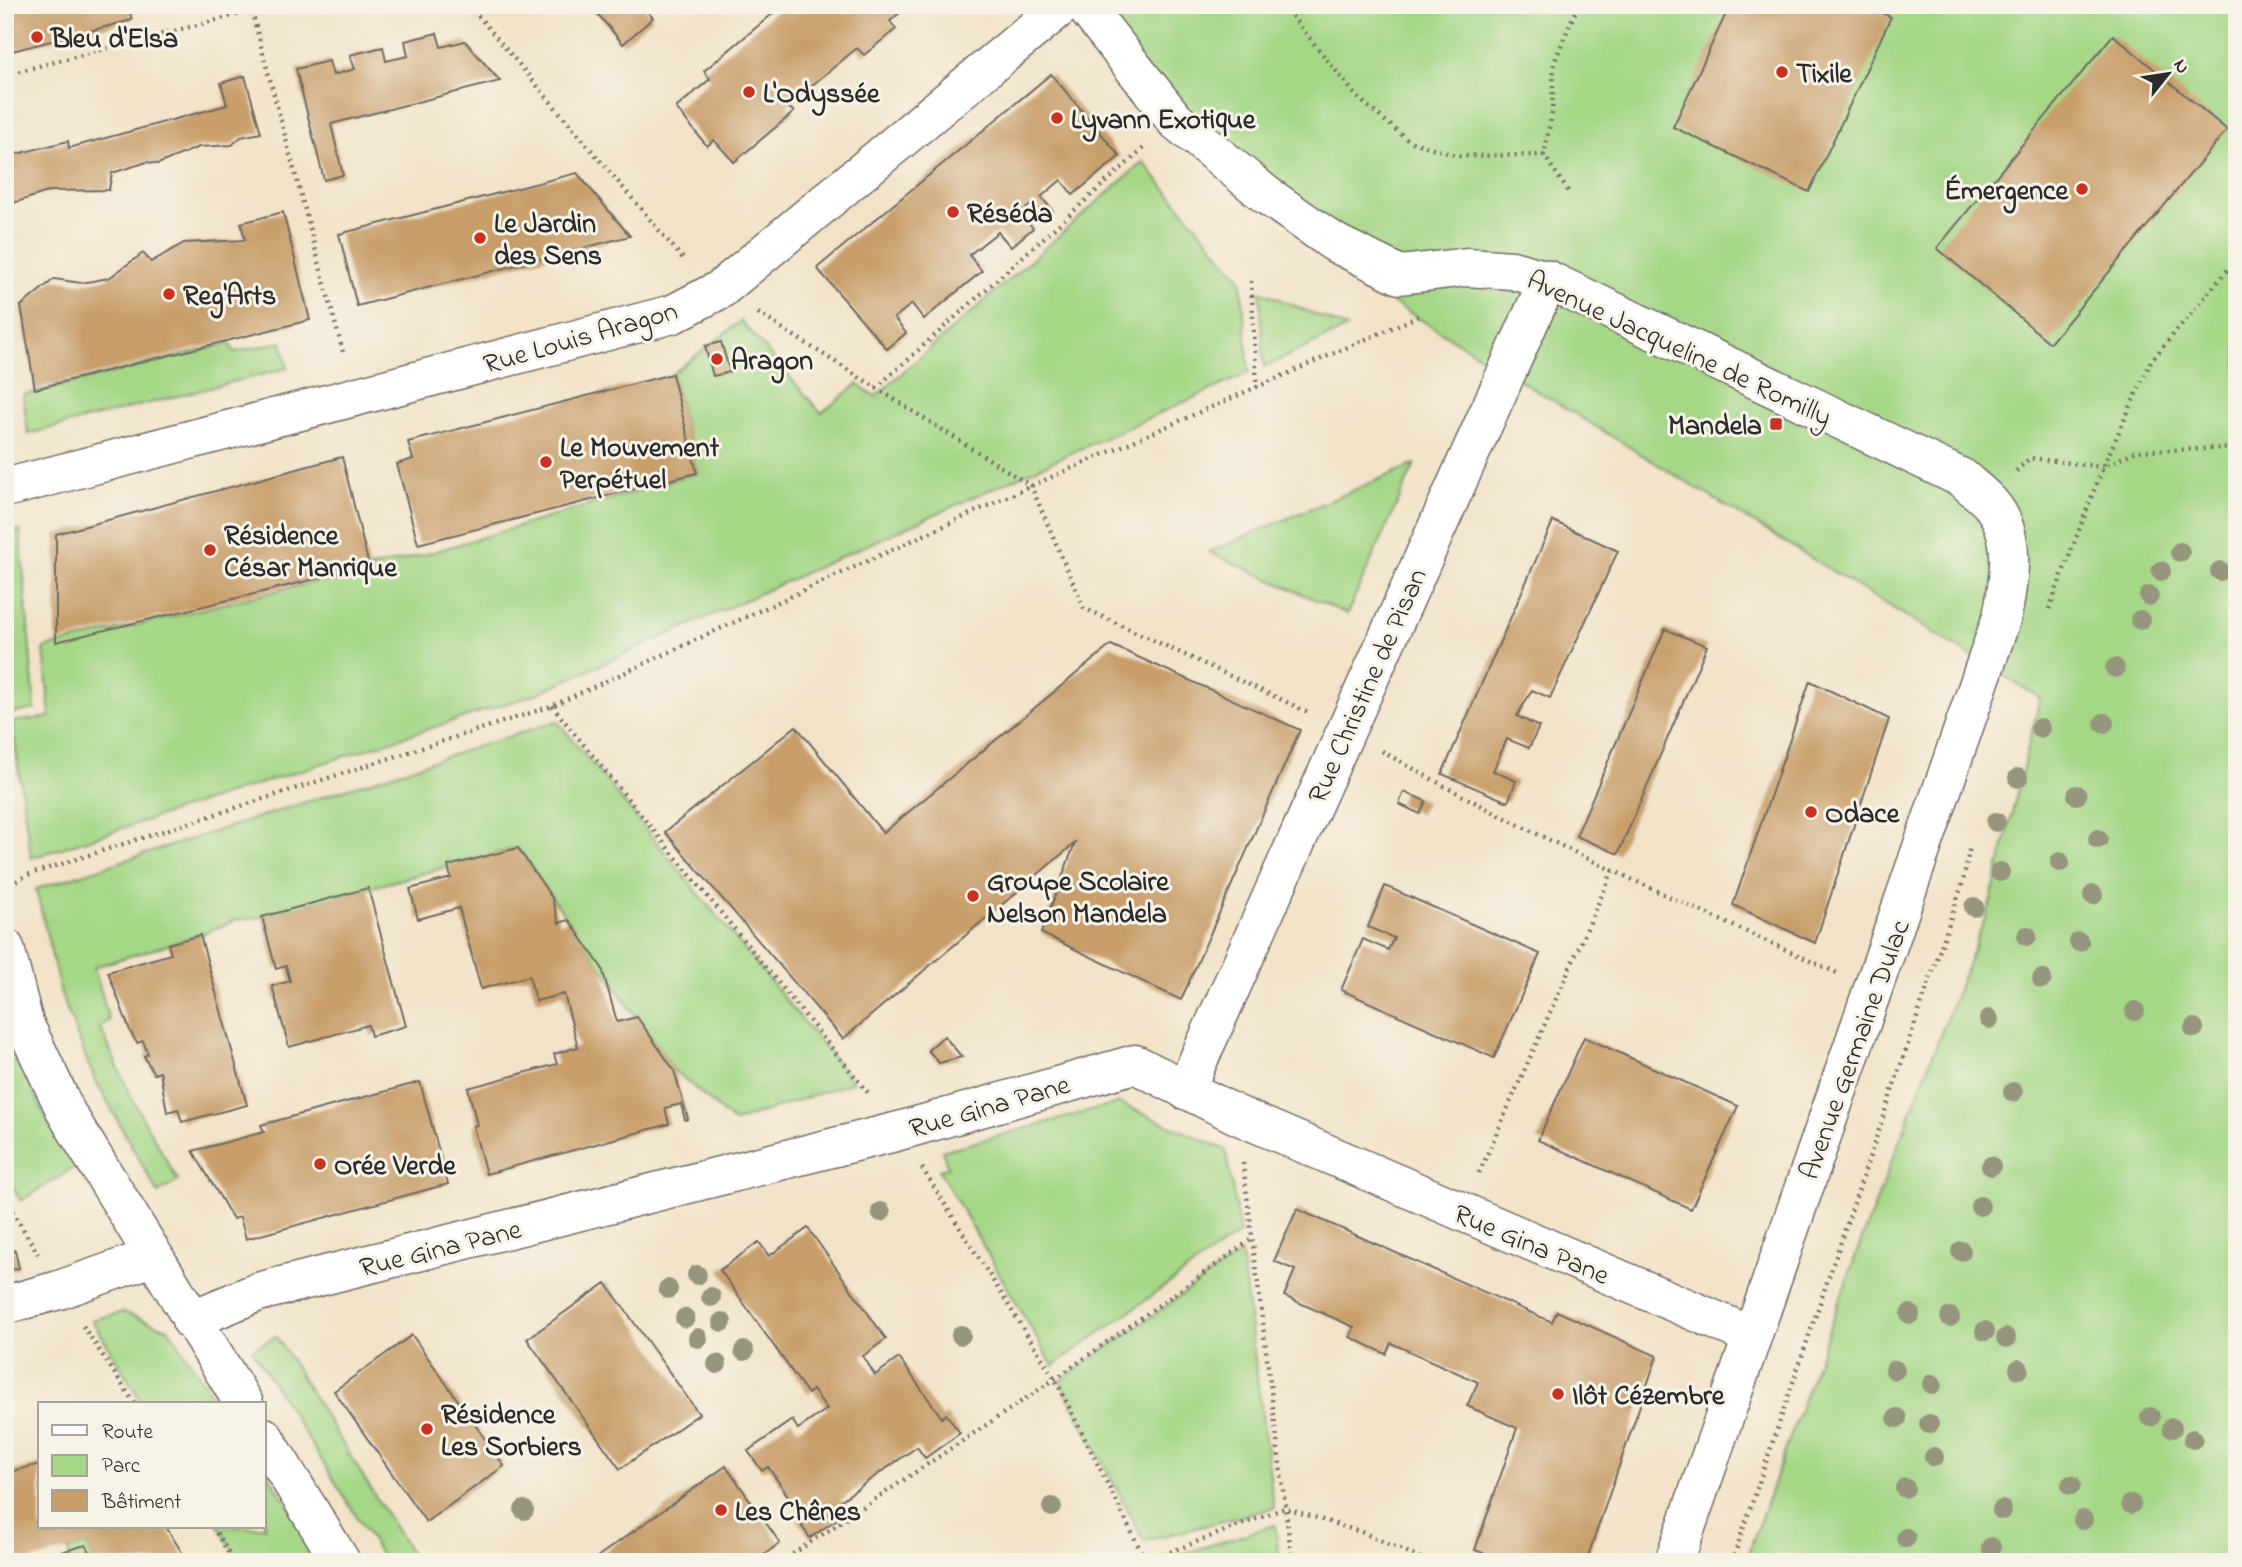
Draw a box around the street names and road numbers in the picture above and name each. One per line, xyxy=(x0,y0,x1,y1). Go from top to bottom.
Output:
street label: Avenue Jacqueline de Romilly xyxy=(1519,261,1838,439)
street label: Rue Louis Aragon xyxy=(479,292,683,387)
street label: Rue Christine de Pisan xyxy=(1299,562,1439,811)
street label: Avenue Germaine Dulac xyxy=(1790,914,1923,1186)
street label: Rue Gina Pane xyxy=(905,1066,1076,1151)
street label: Rue Gina Pane xyxy=(1446,1195,1615,1298)
street label: Rue Gina Pane xyxy=(356,1210,527,1290)

